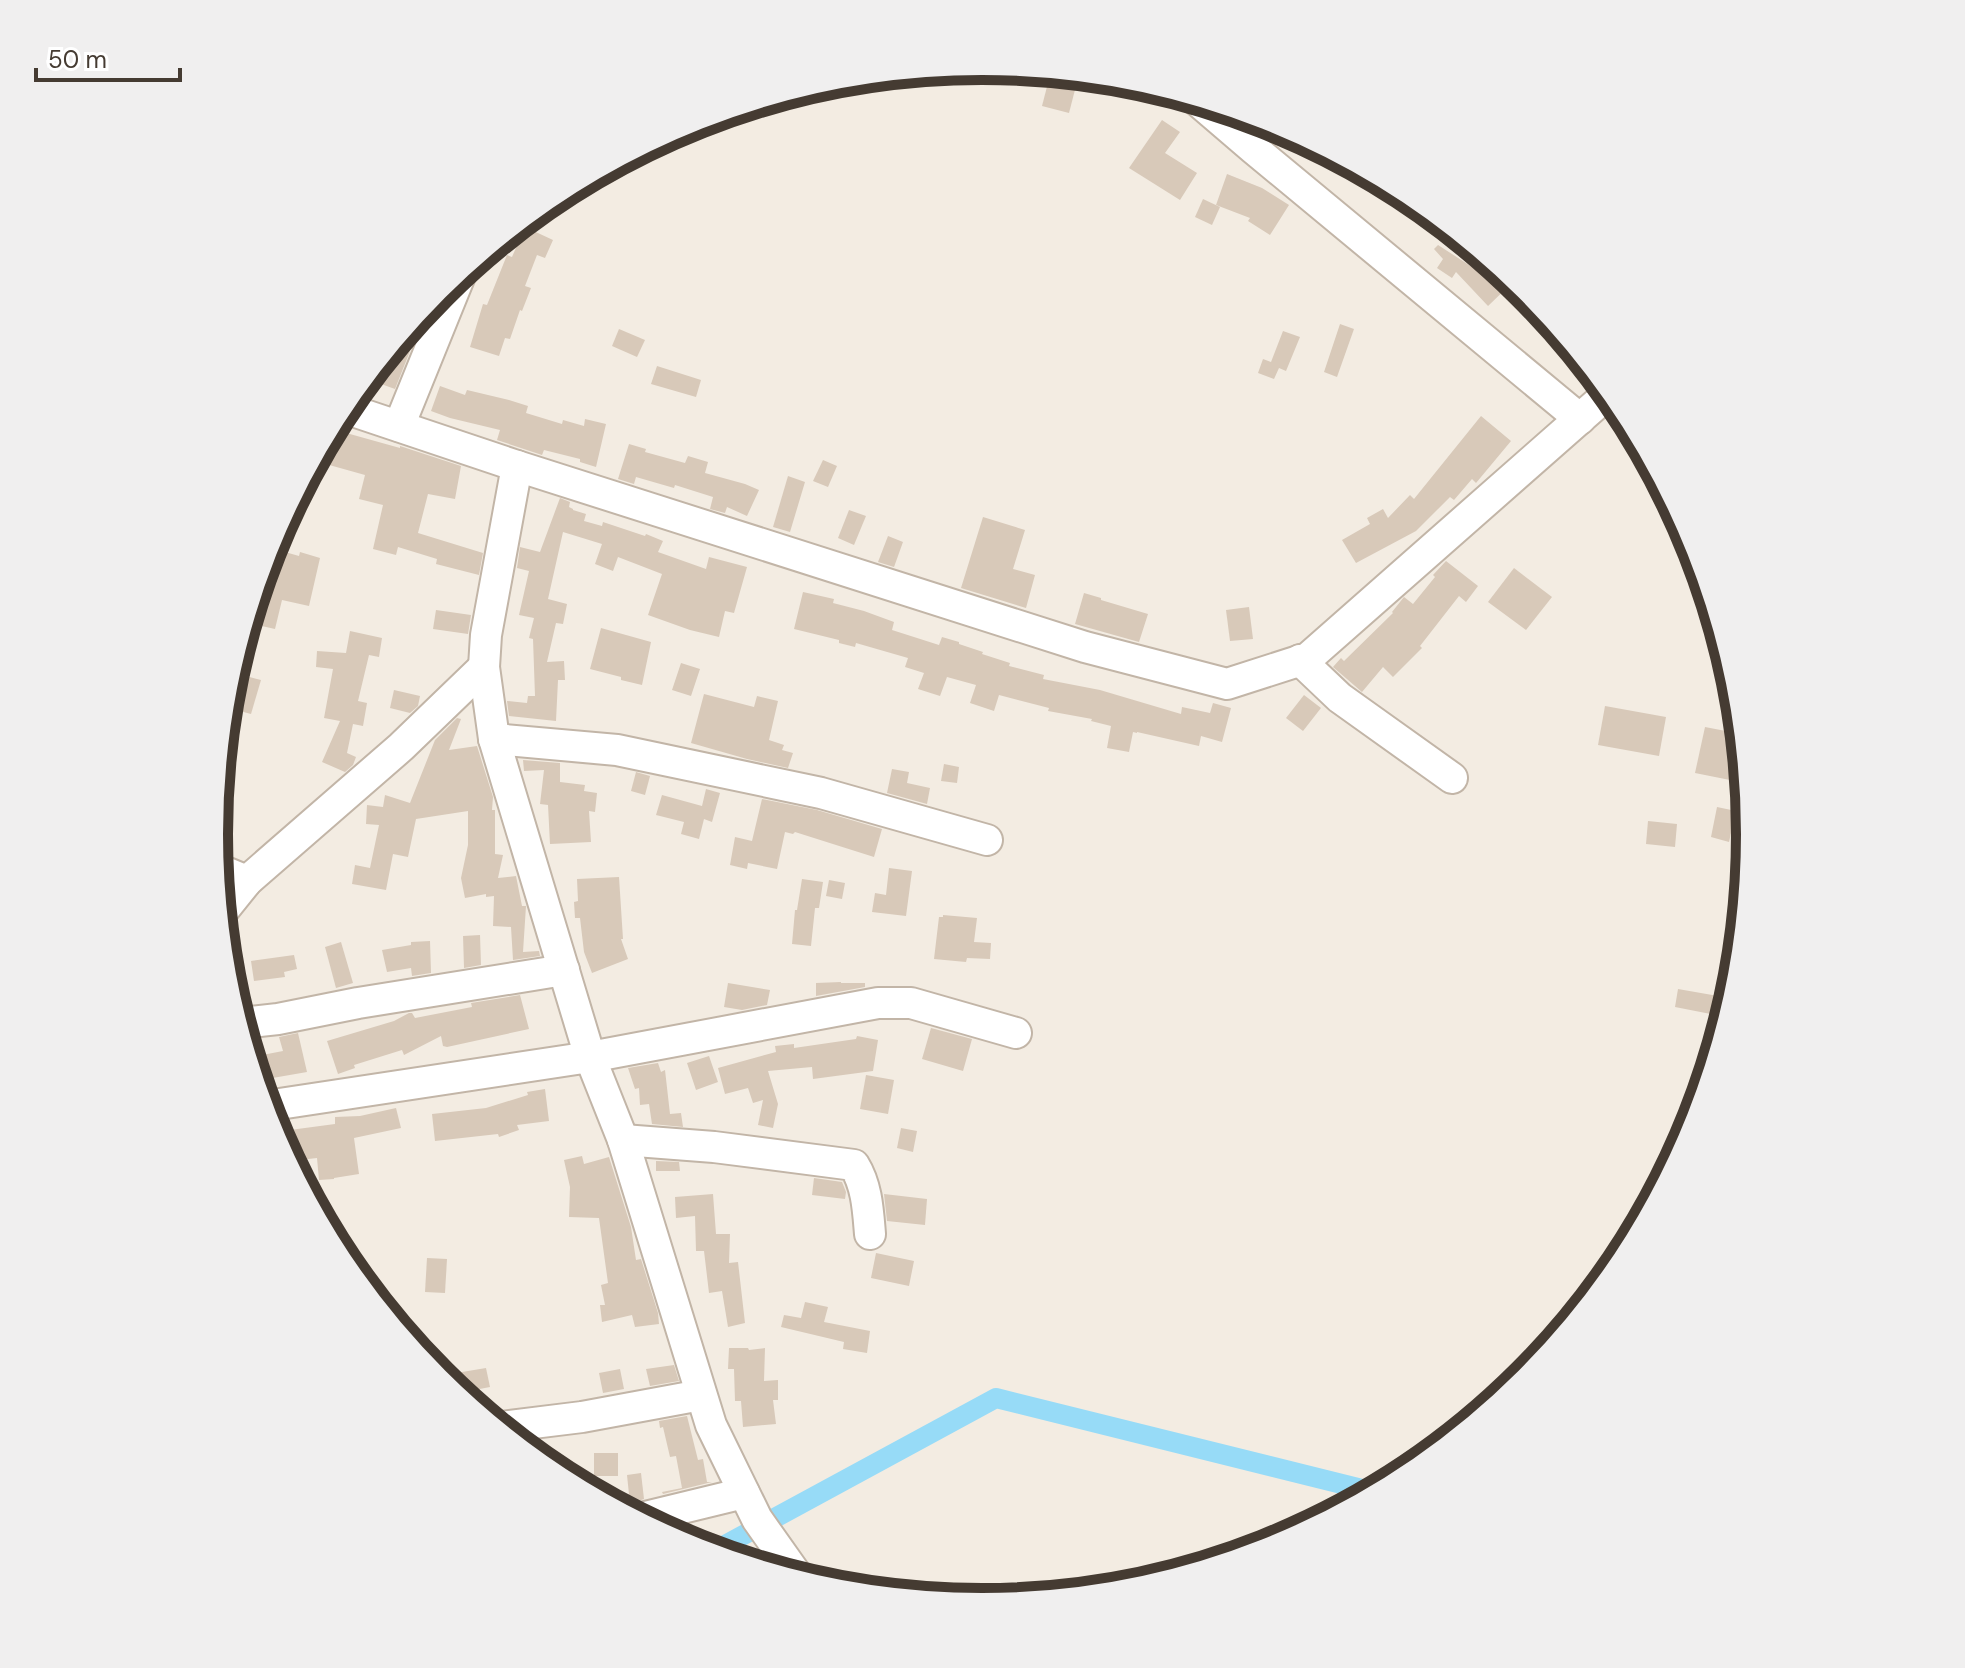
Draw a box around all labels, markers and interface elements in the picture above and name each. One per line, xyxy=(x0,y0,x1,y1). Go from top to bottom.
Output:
scale bar xyxy=(36,32,180,82)
text: 50 m xyxy=(48,44,107,75)

